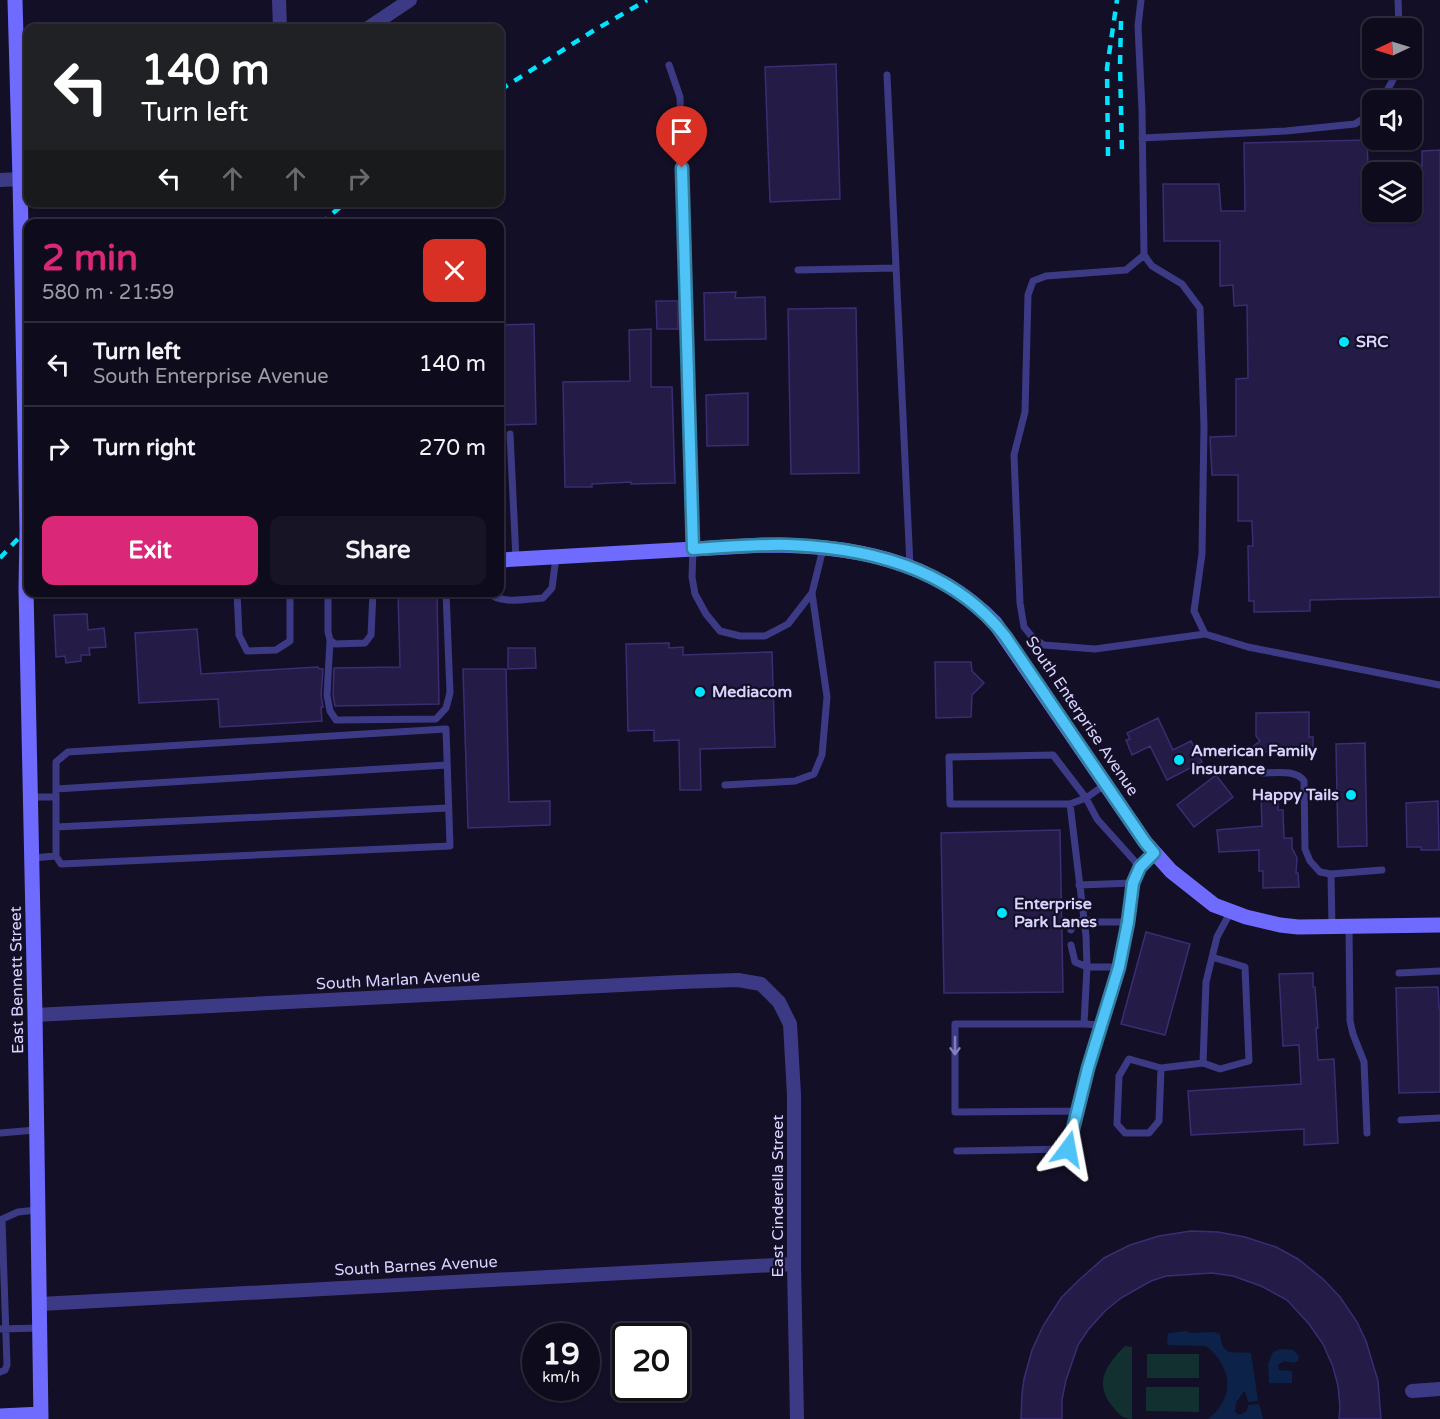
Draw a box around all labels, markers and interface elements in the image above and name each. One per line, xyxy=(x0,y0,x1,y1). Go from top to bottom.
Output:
north arrow xyxy=(1362,18,1422,78)
map controls xyxy=(1362,18,1422,222)
text: 140 m xyxy=(141,45,270,96)
icon: left xyxy=(42,48,120,126)
button: sound xyxy=(1362,90,1422,150)
text: Turn left xyxy=(141,96,248,129)
pin xyxy=(656,106,707,168)
icon: arrive xyxy=(665,115,698,148)
icon: left xyxy=(153,162,186,195)
icon: ahead xyxy=(216,162,249,195)
icon: ahead xyxy=(279,162,312,195)
icon: right xyxy=(342,162,375,195)
button: layers xyxy=(1362,162,1422,222)
text: 2 min xyxy=(42,237,138,280)
button: close xyxy=(423,239,486,302)
text: 580 m · 21:59 xyxy=(42,281,174,305)
place label: SRC xyxy=(1356,332,1388,352)
marker: SRC xyxy=(1337,335,1351,349)
text: Turn left xyxy=(93,339,181,365)
icon: left xyxy=(42,348,75,381)
text: 140 m xyxy=(419,351,486,377)
text: South Enterprise Avenue xyxy=(93,365,329,389)
icon: right xyxy=(42,432,75,465)
text: Turn right xyxy=(93,435,195,461)
text: 270 m xyxy=(419,435,486,461)
button: Exit xyxy=(42,516,258,585)
button: Share xyxy=(270,516,486,585)
street label: South Enterprise Avenue xyxy=(1021,632,1143,800)
place label: Mediacom xyxy=(712,682,792,702)
marker: Mediacom xyxy=(693,685,707,699)
place label: American Family Insurance xyxy=(1191,741,1317,779)
marker: American Family Insurance xyxy=(1172,753,1186,767)
place label: Happy Tails xyxy=(1252,785,1339,805)
marker: Happy Tails xyxy=(1344,788,1358,802)
place label: Enterprise Park Lanes xyxy=(1014,894,1097,932)
street label: East Bennett Street xyxy=(6,906,28,1054)
marker: Enterprise Park Lanes xyxy=(995,906,1009,920)
street label: South Marlan Avenue xyxy=(316,966,480,994)
one-way arrow xyxy=(949,1036,961,1056)
street label: East Cinderella Street xyxy=(768,1115,788,1277)
position arrow xyxy=(1036,1117,1100,1181)
street label: South Barnes Avenue xyxy=(334,1252,498,1280)
speed limit sign: 20 xyxy=(612,1323,690,1401)
text: 19 xyxy=(542,1336,580,1373)
text: km/h xyxy=(542,1368,580,1386)

